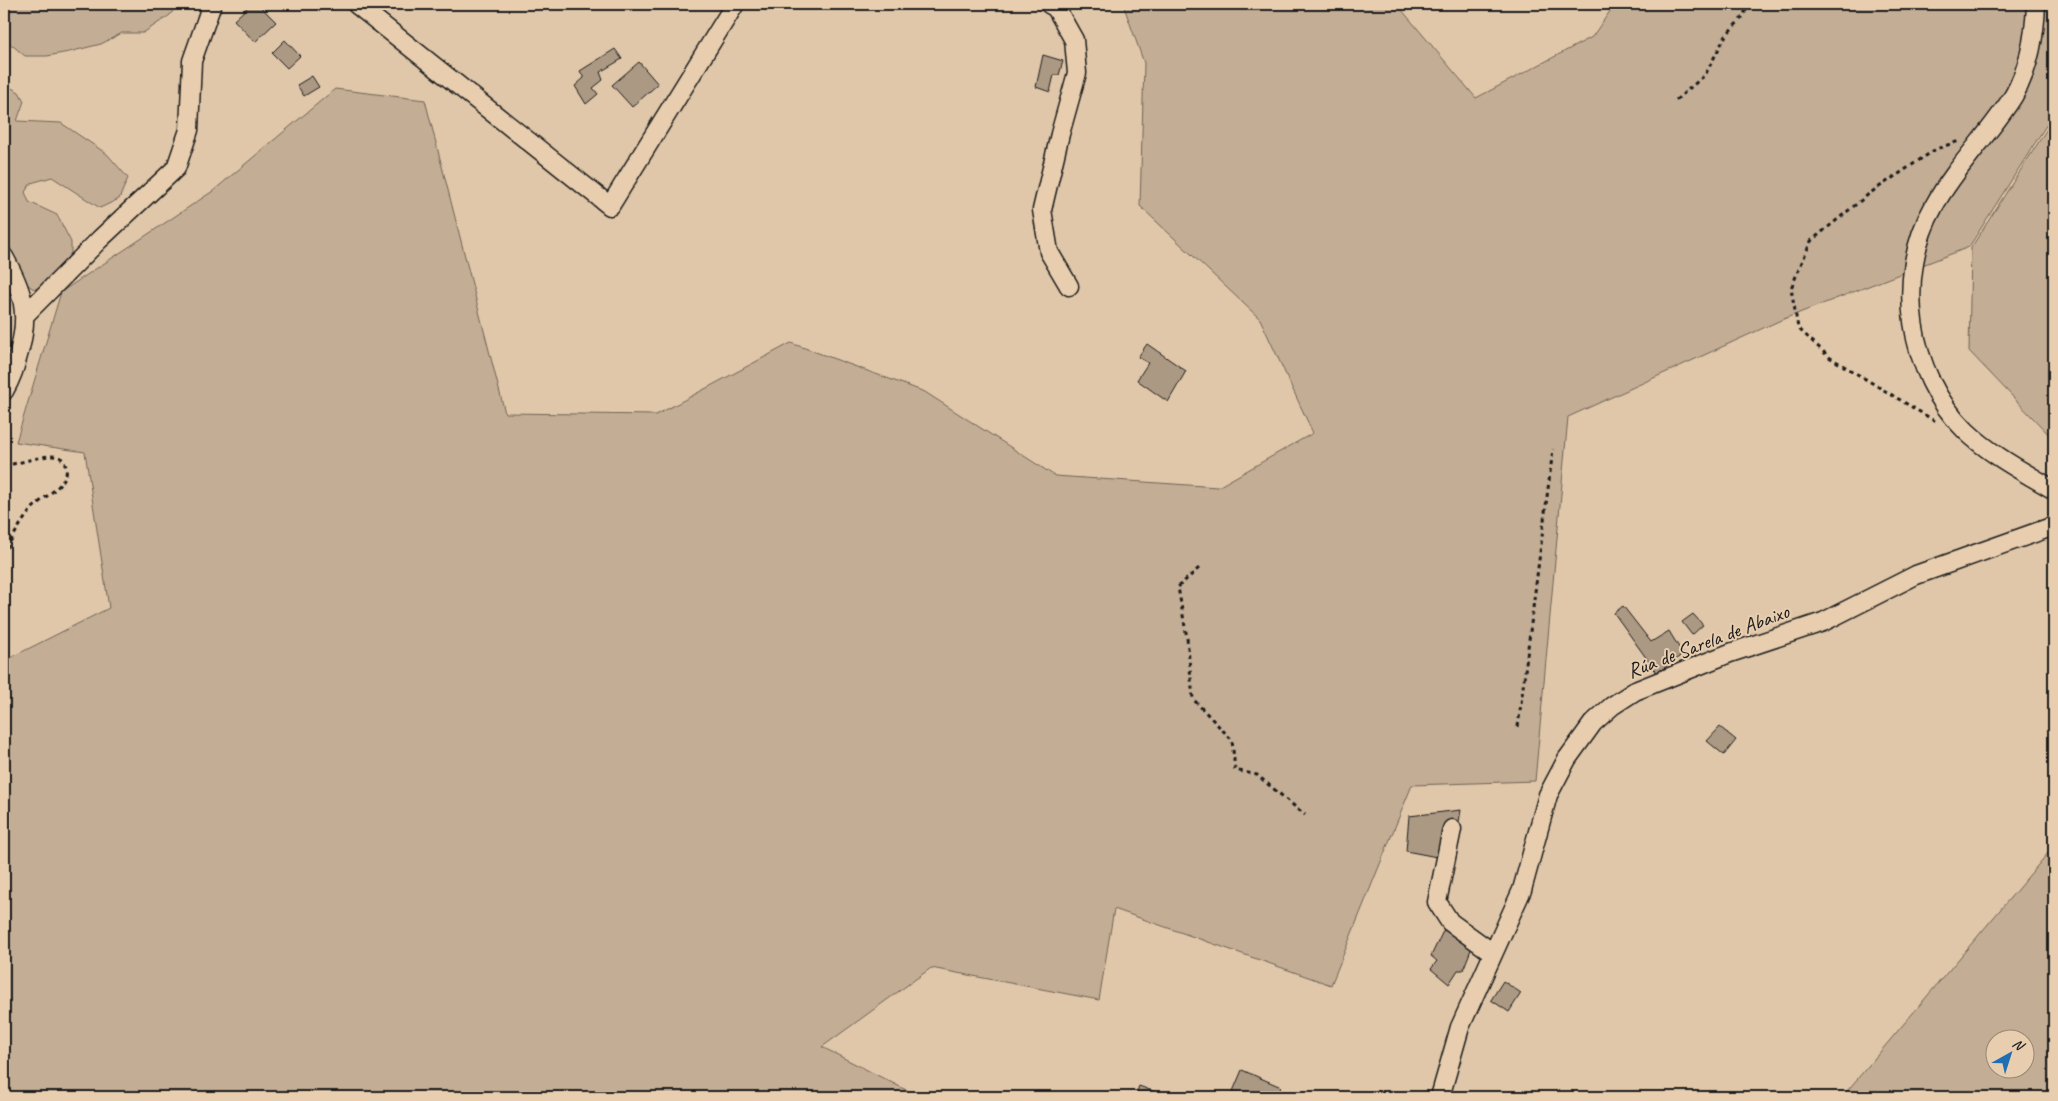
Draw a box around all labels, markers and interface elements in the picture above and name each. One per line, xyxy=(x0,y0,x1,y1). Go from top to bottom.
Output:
street label: Rúa de Sarela de Abaixo xyxy=(1623,598,1794,684)
north arrow xyxy=(1986,1028,2036,1078)
text: N xyxy=(2009,1035,2028,1055)

